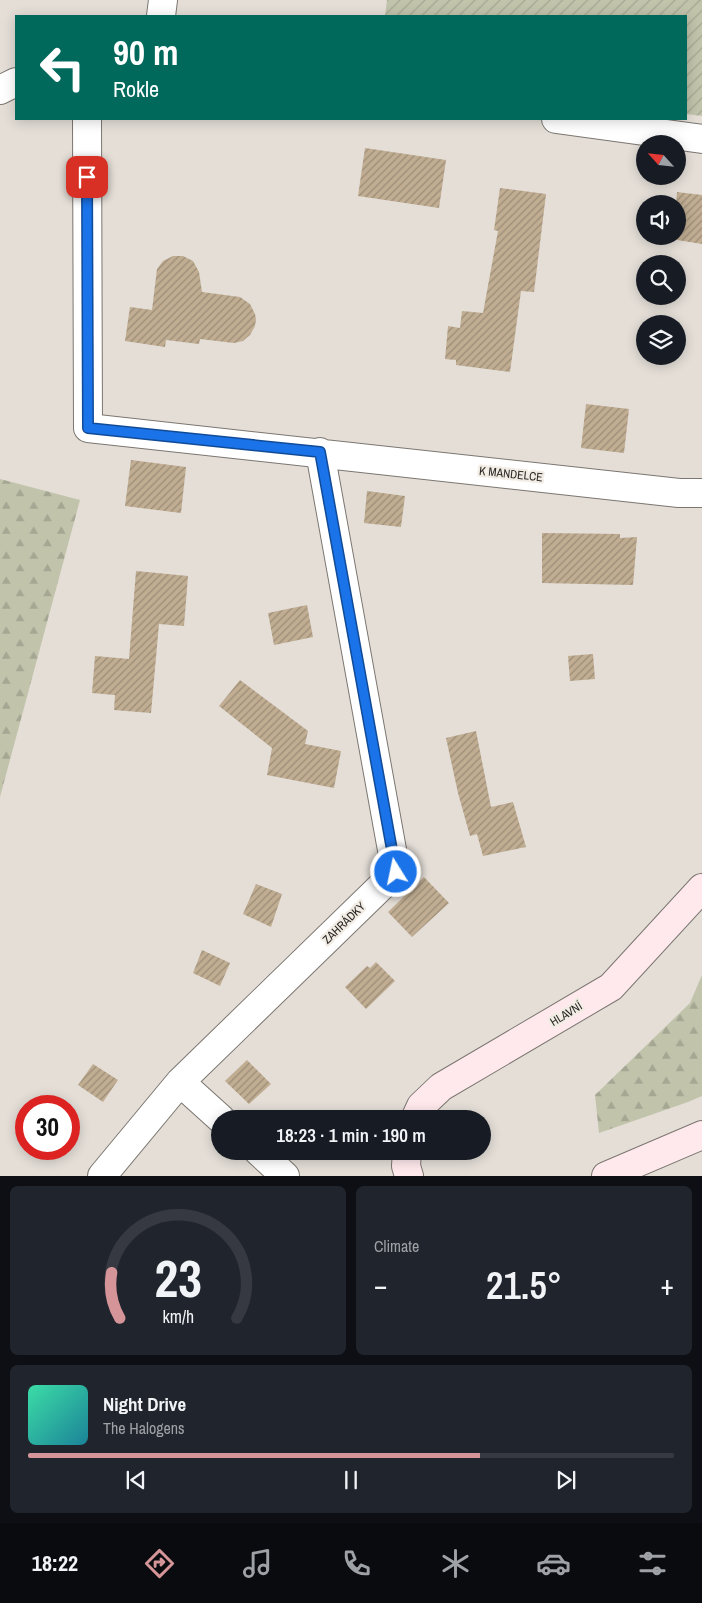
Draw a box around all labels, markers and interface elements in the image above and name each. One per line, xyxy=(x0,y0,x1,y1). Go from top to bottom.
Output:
text: 90 m xyxy=(113,29,178,76)
icon: left xyxy=(30,35,95,100)
text: Rokle xyxy=(113,74,159,104)
north arrow xyxy=(636,135,686,185)
map controls xyxy=(636,135,686,365)
pin xyxy=(66,156,108,198)
icon: arrive xyxy=(73,163,101,191)
button: sound xyxy=(636,195,686,245)
button: search xyxy=(636,255,686,305)
button: layers xyxy=(636,315,686,365)
street label: K MANDELCE xyxy=(478,463,544,485)
position arrow xyxy=(369,845,421,897)
street label: ZAHRÁDKY xyxy=(319,898,369,947)
street label: HLAVNÍ xyxy=(547,998,585,1030)
speed limit sign: 30 xyxy=(15,1095,80,1160)
text: 18:23 · 1 min · 190 m xyxy=(276,1122,426,1148)
text: Climate xyxy=(374,1235,419,1257)
text: 23 xyxy=(154,1243,202,1313)
text: 21.5° xyxy=(486,1260,562,1311)
text: − xyxy=(374,1266,387,1304)
text: + xyxy=(661,1266,674,1304)
text: km/h xyxy=(162,1305,194,1329)
text: Night Drive xyxy=(103,1391,186,1417)
text: The Halogens xyxy=(103,1417,185,1439)
icon: previous xyxy=(122,1466,150,1494)
icon: pause xyxy=(337,1466,365,1494)
icon: next xyxy=(552,1466,580,1494)
icon: directions xyxy=(142,1546,177,1581)
icon: music xyxy=(240,1546,275,1581)
icon: phone xyxy=(339,1546,374,1581)
icon: climate xyxy=(438,1546,473,1581)
icon: car xyxy=(536,1546,571,1581)
icon: filters xyxy=(635,1546,670,1581)
text: 18:22 xyxy=(32,1548,78,1578)

